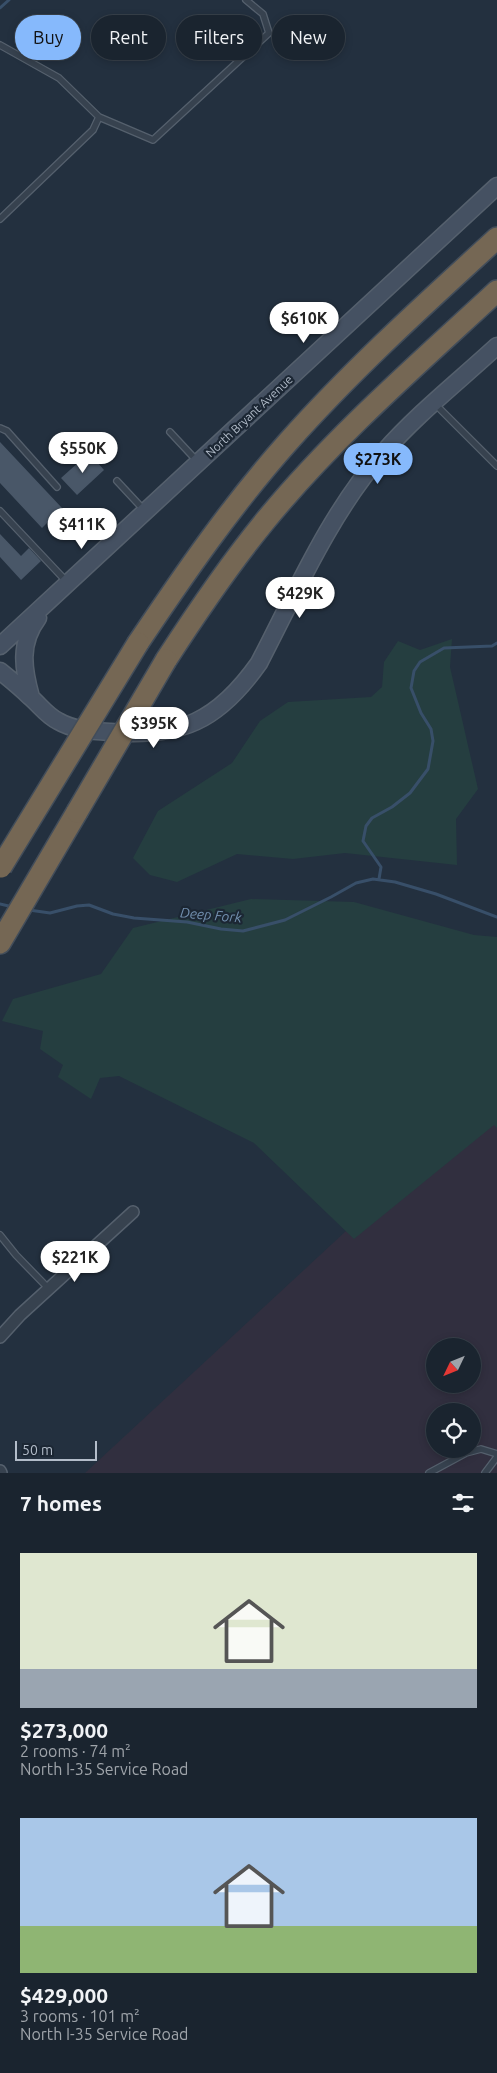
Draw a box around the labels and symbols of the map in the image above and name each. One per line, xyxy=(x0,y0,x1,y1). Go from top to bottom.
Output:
pin: $610K xyxy=(269,302,339,344)
street label: North Bryant Avenue xyxy=(203,373,295,459)
pin: $550K xyxy=(48,432,118,474)
pin: $273K xyxy=(343,442,413,485)
pin: $411K xyxy=(47,508,117,550)
pin: $429K xyxy=(265,576,335,619)
pin: $395K xyxy=(119,706,189,749)
water label: Deep Fork xyxy=(179,904,243,926)
pin: $221K xyxy=(40,1240,110,1283)
north arrow xyxy=(426,1338,481,1392)
scale bar xyxy=(15,1438,98,1461)

